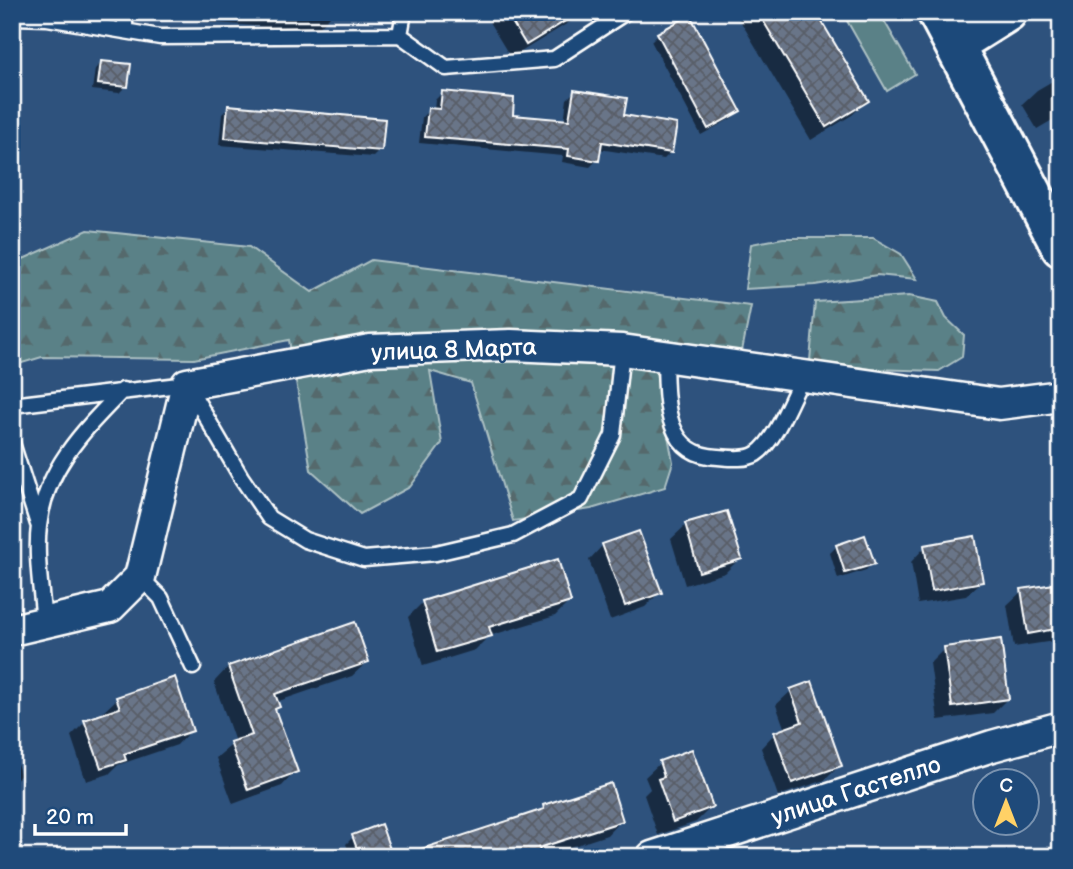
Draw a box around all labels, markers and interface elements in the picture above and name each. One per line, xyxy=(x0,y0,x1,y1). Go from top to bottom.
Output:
street label: улица 8 Марта xyxy=(371,333,537,367)
street label: улица Гастелло xyxy=(768,750,944,832)
north arrow xyxy=(972,768,1042,838)
text: С xyxy=(999,775,1013,798)
scale bar xyxy=(35,792,126,836)
text: 20 m xyxy=(46,805,94,830)

